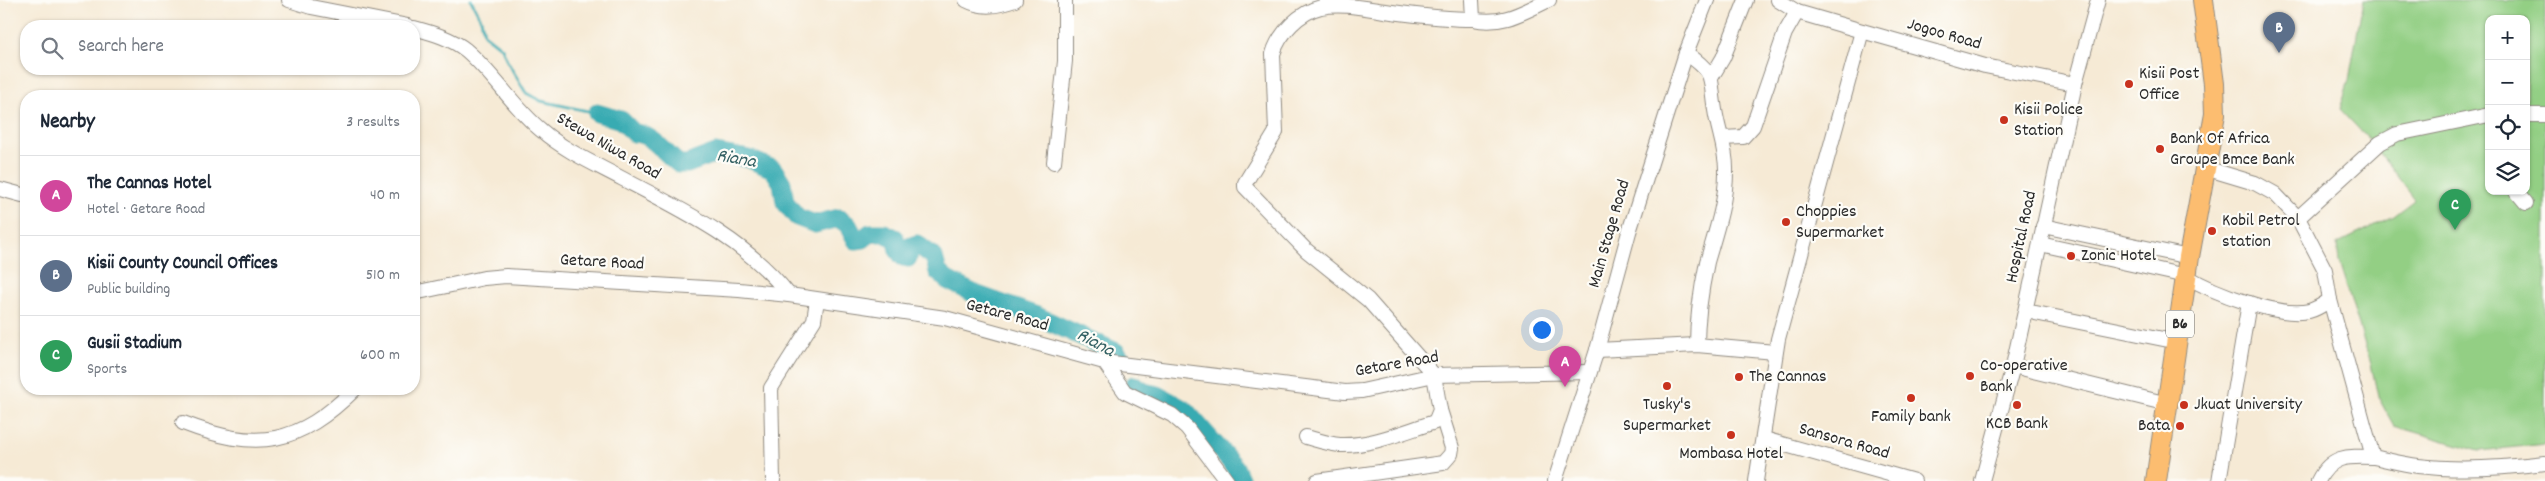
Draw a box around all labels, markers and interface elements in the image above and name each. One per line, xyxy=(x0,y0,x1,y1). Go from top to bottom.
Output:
street label: Jogoo Road xyxy=(1904,12,1984,58)
pin: B xyxy=(2263,12,2295,53)
map controls xyxy=(2485,15,2530,195)
button: + xyxy=(2485,15,2530,60)
search box xyxy=(20,20,420,75)
icon: search xyxy=(38,34,66,62)
text: Search here xyxy=(78,34,164,61)
button: − xyxy=(2485,60,2530,105)
place label: Kisii Post Office xyxy=(2139,62,2200,108)
marker: Kisii Post Office xyxy=(2123,78,2135,90)
place label: Kisii Police Station xyxy=(2014,98,2083,144)
button: locate xyxy=(2485,105,2530,150)
street label: Stewa Niwa Road xyxy=(551,107,665,187)
text: Nearby xyxy=(40,108,95,138)
text: 3 results xyxy=(346,111,400,134)
marker: Kisii Police Station xyxy=(1998,114,2010,126)
place label: Bank Of Africa Groupe Bmce Bank xyxy=(2170,127,2295,173)
water label: Riana xyxy=(714,143,759,177)
marker: Bank Of Africa Groupe Bmce Bank xyxy=(2154,143,2166,155)
button: layers xyxy=(2485,150,2530,195)
text: The Cannas Hotel xyxy=(87,171,211,198)
street label: Main Stage Road xyxy=(1583,177,1637,291)
text: A xyxy=(52,184,60,207)
text: 40 m xyxy=(370,184,400,207)
street label: Hospital Road xyxy=(2000,189,2044,285)
pin: C xyxy=(2439,189,2471,230)
text: Hotel · Getare Road xyxy=(87,198,205,221)
place label: Choppies Supermarket xyxy=(1796,200,1884,246)
place label: Kobil Petrol station xyxy=(2222,209,2300,255)
marker: Choppies Supermarket xyxy=(1780,216,1792,228)
marker: Kobil Petrol station xyxy=(2206,225,2218,237)
place label: Zonic Hotel xyxy=(2081,244,2157,269)
street label: Getare Road xyxy=(559,248,645,278)
marker: Zonic Hotel xyxy=(2065,250,2077,262)
text: Kisii County Council Offices xyxy=(87,251,278,278)
text: B xyxy=(52,264,60,287)
text: 510 m xyxy=(366,264,400,287)
text: Public building xyxy=(87,278,170,301)
street label: Getare Road xyxy=(963,293,1051,339)
road number: B6 xyxy=(2166,310,2194,338)
your location xyxy=(1529,317,1555,343)
water label: Riana xyxy=(1071,323,1120,366)
text: Gusii Stadium xyxy=(87,331,182,358)
text: C xyxy=(52,344,60,367)
text: 600 m xyxy=(360,344,400,367)
street label: Getare Road xyxy=(1353,345,1441,385)
pin: A xyxy=(1549,346,1581,387)
place label: Co-operative Bank xyxy=(1980,354,2068,400)
text: Sports xyxy=(87,358,127,381)
place label: The Cannas xyxy=(1749,365,1826,390)
marker: Co-operative Bank xyxy=(1964,370,1976,382)
marker: The Cannas xyxy=(1733,371,1745,383)
marker: Tusky's Supermarket xyxy=(1661,380,1673,392)
marker: Family bank xyxy=(1905,392,1917,404)
place label: Tusky's Supermarket xyxy=(1623,393,1711,439)
place label: Jkuat University xyxy=(2194,393,2303,418)
marker: KCB Bank xyxy=(2011,399,2023,411)
marker: Jkuat University xyxy=(2178,399,2190,411)
place label: Family bank xyxy=(1871,405,1951,430)
place label: KCB Bank xyxy=(1986,412,2048,437)
place label: Bata xyxy=(2138,414,2171,439)
street label: Sansora Road xyxy=(1796,417,1892,467)
marker: Bata xyxy=(2174,420,2186,432)
marker: Mombasa Hotel xyxy=(1725,429,1737,441)
place label: Mombasa Hotel xyxy=(1679,442,1783,467)

